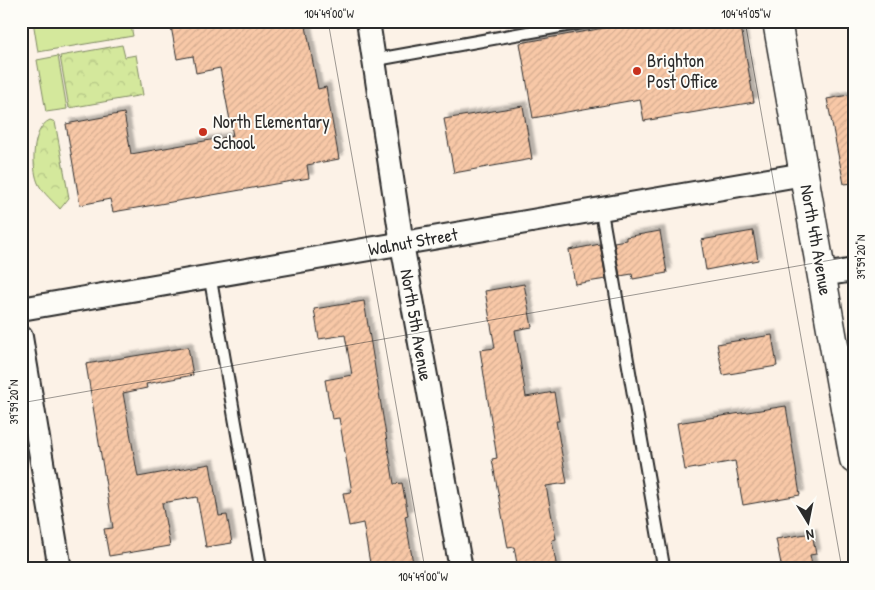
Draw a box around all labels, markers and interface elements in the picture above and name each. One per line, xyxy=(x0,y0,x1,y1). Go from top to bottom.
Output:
text: 104°49'00"W xyxy=(304,5,354,22)
text: 104°49'05"W xyxy=(721,5,771,22)
place label: Brighton Post Office xyxy=(647,48,718,94)
marker: Brighton Post Office xyxy=(631,65,643,77)
place label: North Elementary School xyxy=(213,109,330,155)
marker: North Elementary School xyxy=(197,126,209,138)
street label: North 4th Avenue xyxy=(794,183,839,297)
street label: Walnut Street xyxy=(366,221,460,262)
text: 39°59'20"N xyxy=(852,234,869,280)
street label: North 5th Avenue xyxy=(394,267,439,383)
text: 39°59'20"N xyxy=(5,379,22,425)
north arrow xyxy=(782,498,832,548)
text: N xyxy=(804,525,816,545)
text: 104°49'00"W xyxy=(398,568,448,585)

